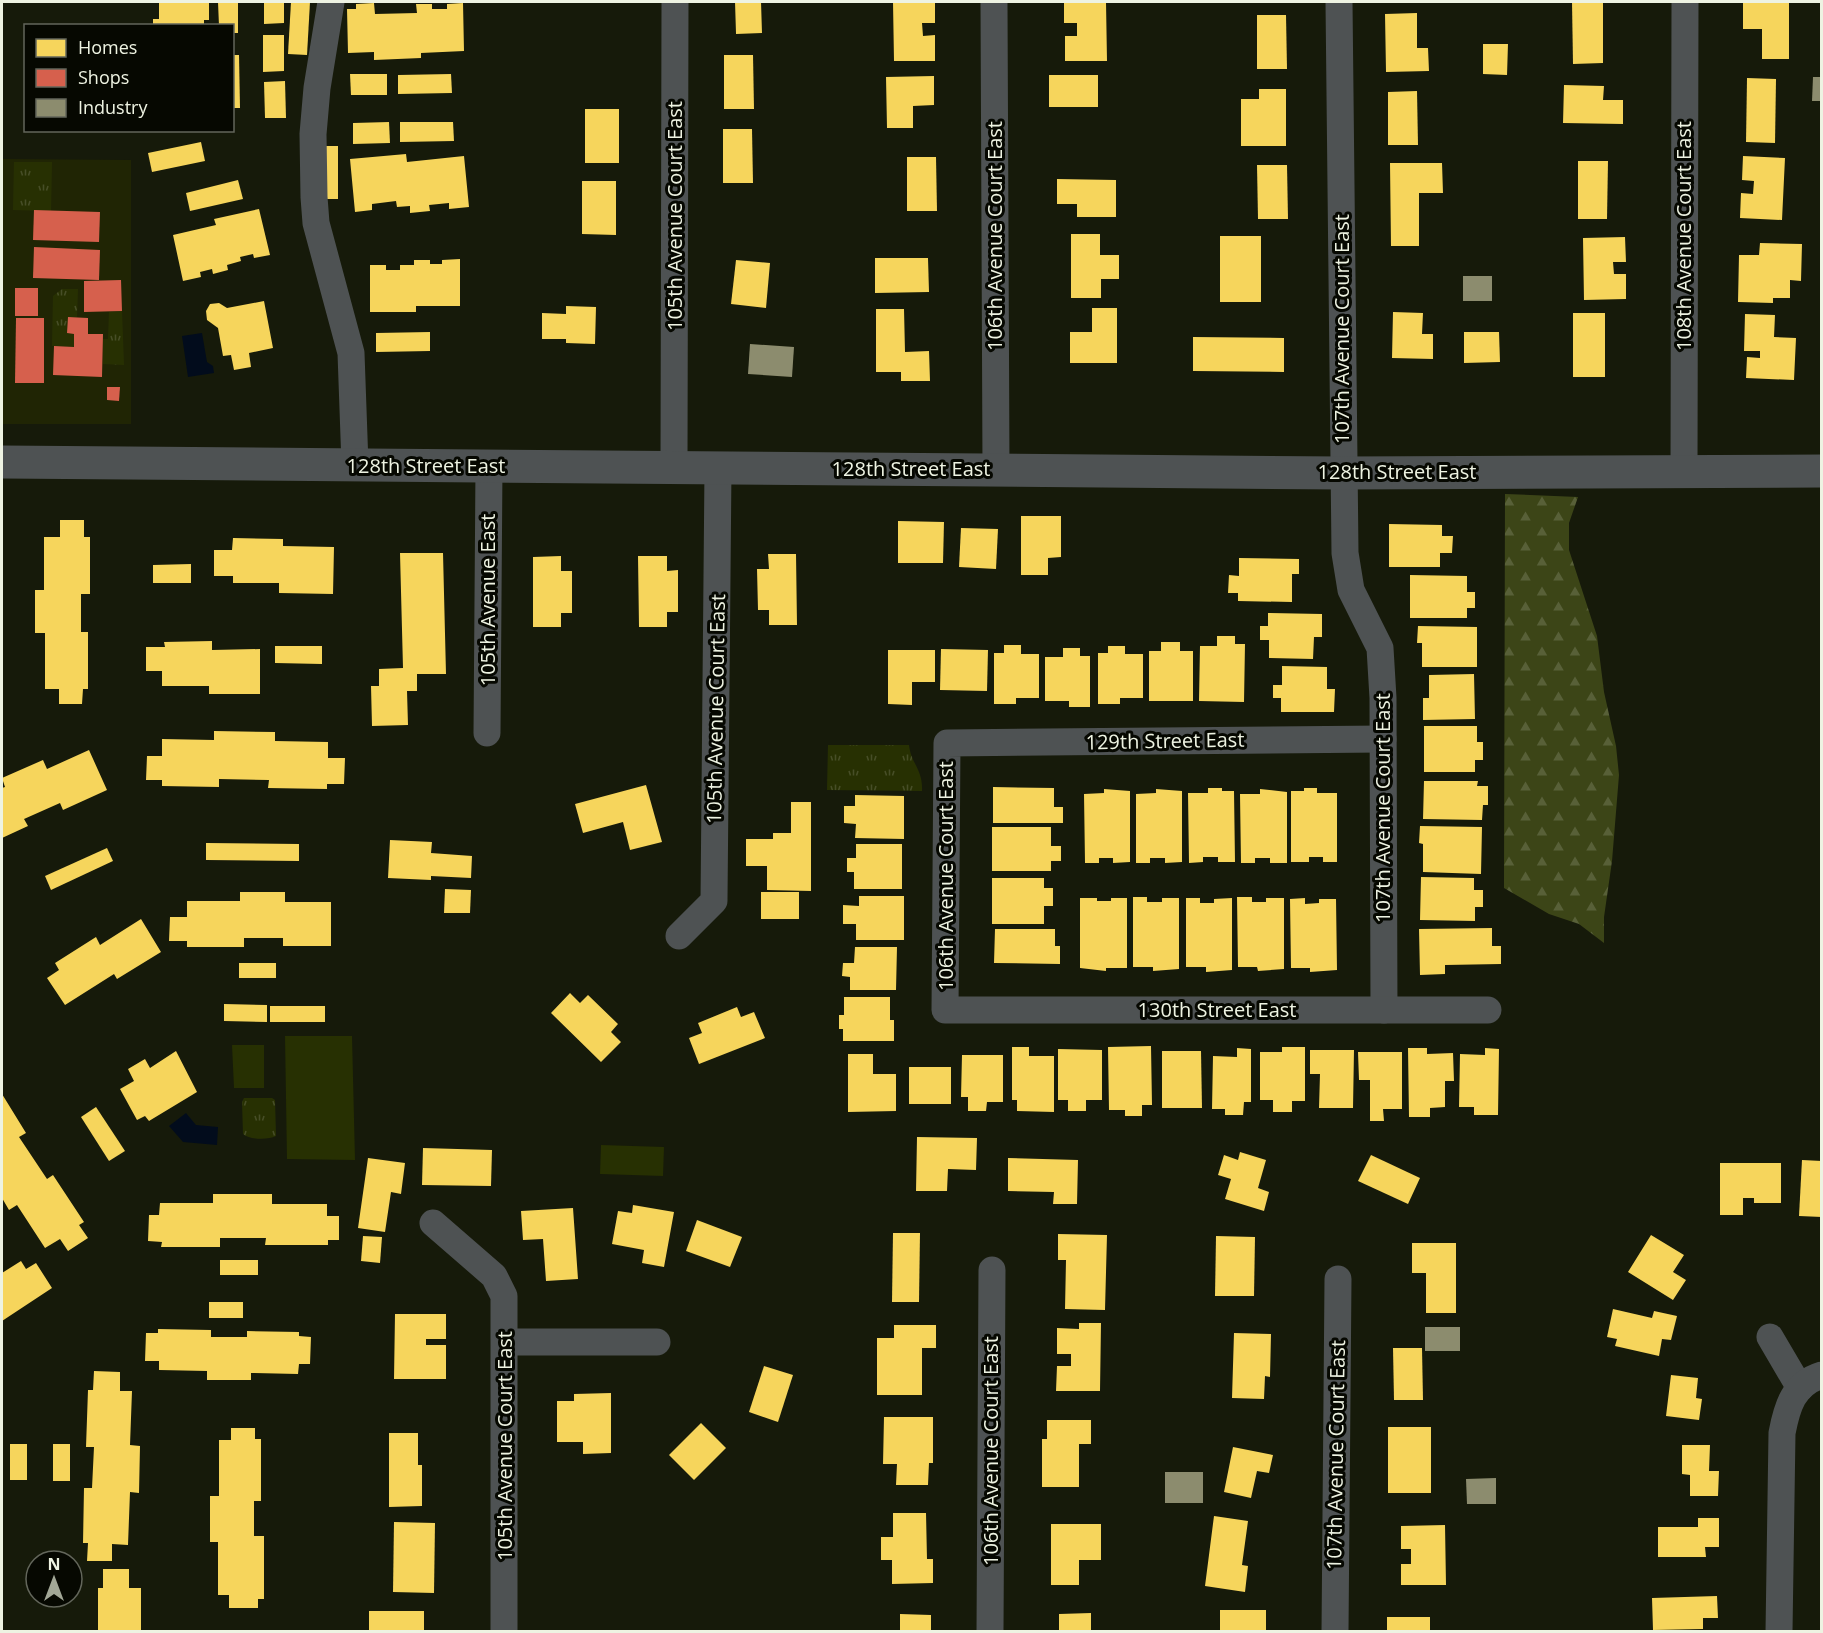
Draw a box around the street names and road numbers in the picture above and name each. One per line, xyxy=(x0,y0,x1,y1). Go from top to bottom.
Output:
street label: 105th Avenue Court East xyxy=(661,101,688,331)
street label: 106th Avenue Court East xyxy=(981,121,1008,351)
street label: 108th Avenue Court East xyxy=(1670,121,1697,351)
street label: 107th Avenue Court East xyxy=(1328,214,1355,444)
street label: 128th Street East xyxy=(347,452,505,479)
street label: 128th Street East xyxy=(832,455,990,482)
street label: 128th Street East xyxy=(1318,458,1476,485)
street label: 105th Avenue East xyxy=(474,514,501,686)
street label: 105th Avenue Court East xyxy=(700,594,731,824)
street label: 107th Avenue Court East xyxy=(1369,693,1396,923)
street label: 129th Street East xyxy=(1085,726,1245,755)
street label: 106th Avenue Court East xyxy=(932,761,959,991)
street label: 130th Street East xyxy=(1138,996,1296,1023)
street label: 105th Avenue Court East xyxy=(491,1331,518,1561)
street label: 106th Avenue Court East xyxy=(977,1336,1004,1566)
street label: 107th Avenue Court East xyxy=(1320,1340,1351,1570)

